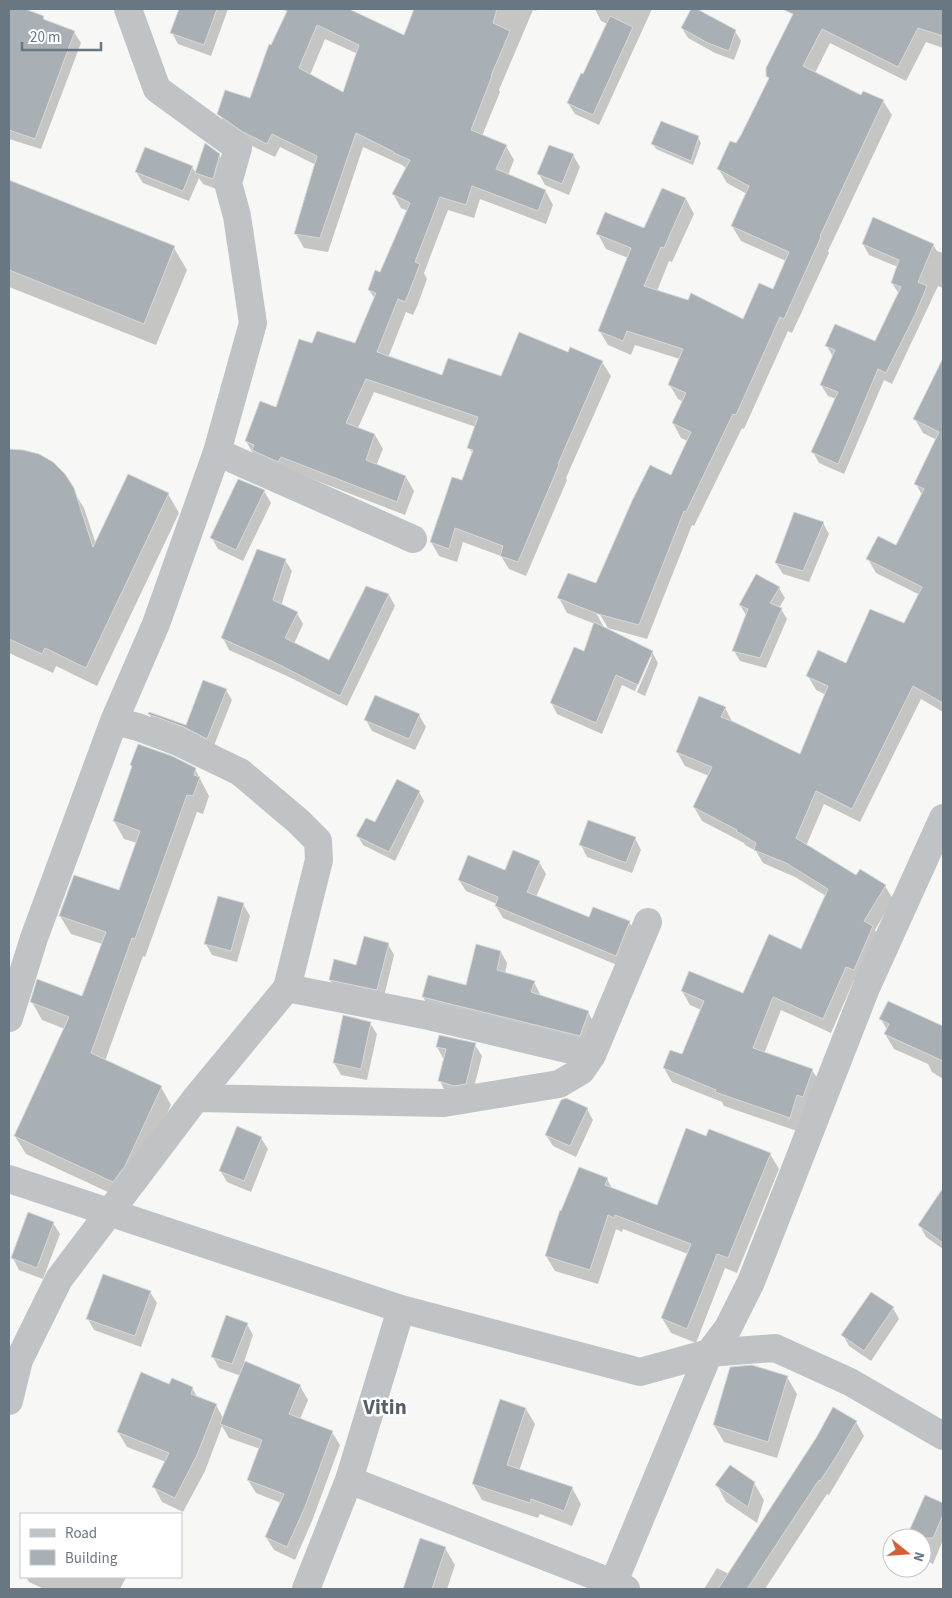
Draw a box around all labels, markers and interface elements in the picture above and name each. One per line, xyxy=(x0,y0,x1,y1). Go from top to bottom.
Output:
scale bar xyxy=(22,20,101,52)
text: 20 m xyxy=(30,27,60,48)
district label: Vitin xyxy=(362,1392,407,1422)
legend xyxy=(20,1513,182,1578)
text: Road xyxy=(65,1523,97,1544)
north arrow xyxy=(882,1528,932,1578)
text: Building xyxy=(65,1548,118,1569)
text: N xyxy=(908,1549,929,1564)

